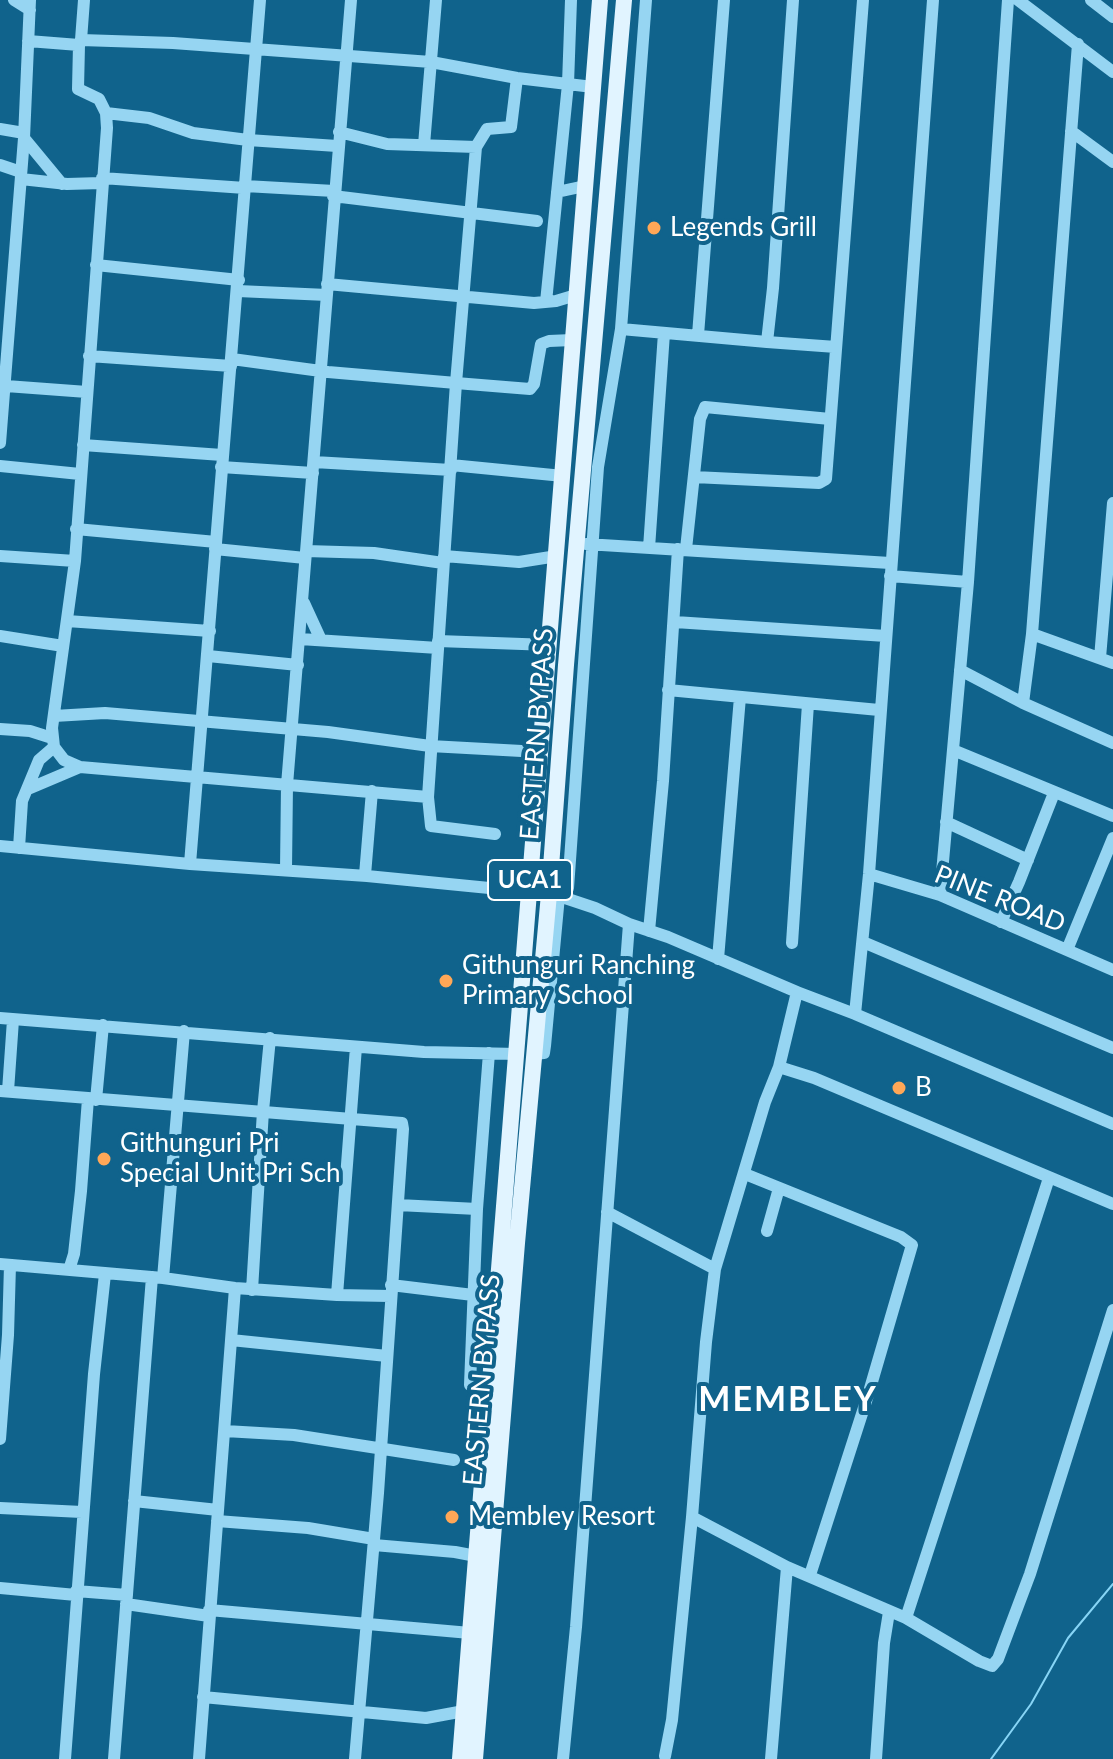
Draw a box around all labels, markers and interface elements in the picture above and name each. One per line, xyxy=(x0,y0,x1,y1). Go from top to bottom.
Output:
place label: Legends Grill xyxy=(670,212,817,244)
marker: Legends Grill xyxy=(645,219,663,237)
street label: EASTERN BYPASS xyxy=(514,627,560,841)
street label: PINE ROAD xyxy=(930,859,1070,939)
road number: UCA1 xyxy=(488,860,572,900)
place label: Githunguri Ranching Primary School xyxy=(462,950,695,1012)
marker: Githunguri Ranching Primary School xyxy=(437,972,455,990)
place label: B xyxy=(915,1072,932,1104)
marker: B xyxy=(890,1079,908,1097)
place label: Githunguri Pri Special Unit Pri Sch xyxy=(120,1128,341,1190)
marker: Githunguri Pri Special Unit Pri Sch xyxy=(95,1150,113,1168)
street label: EASTERN BYPASS xyxy=(457,1273,507,1487)
district label: MEMBLEY xyxy=(698,1380,878,1420)
place label: Membley Resort xyxy=(468,1501,655,1533)
marker: Membley Resort xyxy=(443,1508,461,1526)

